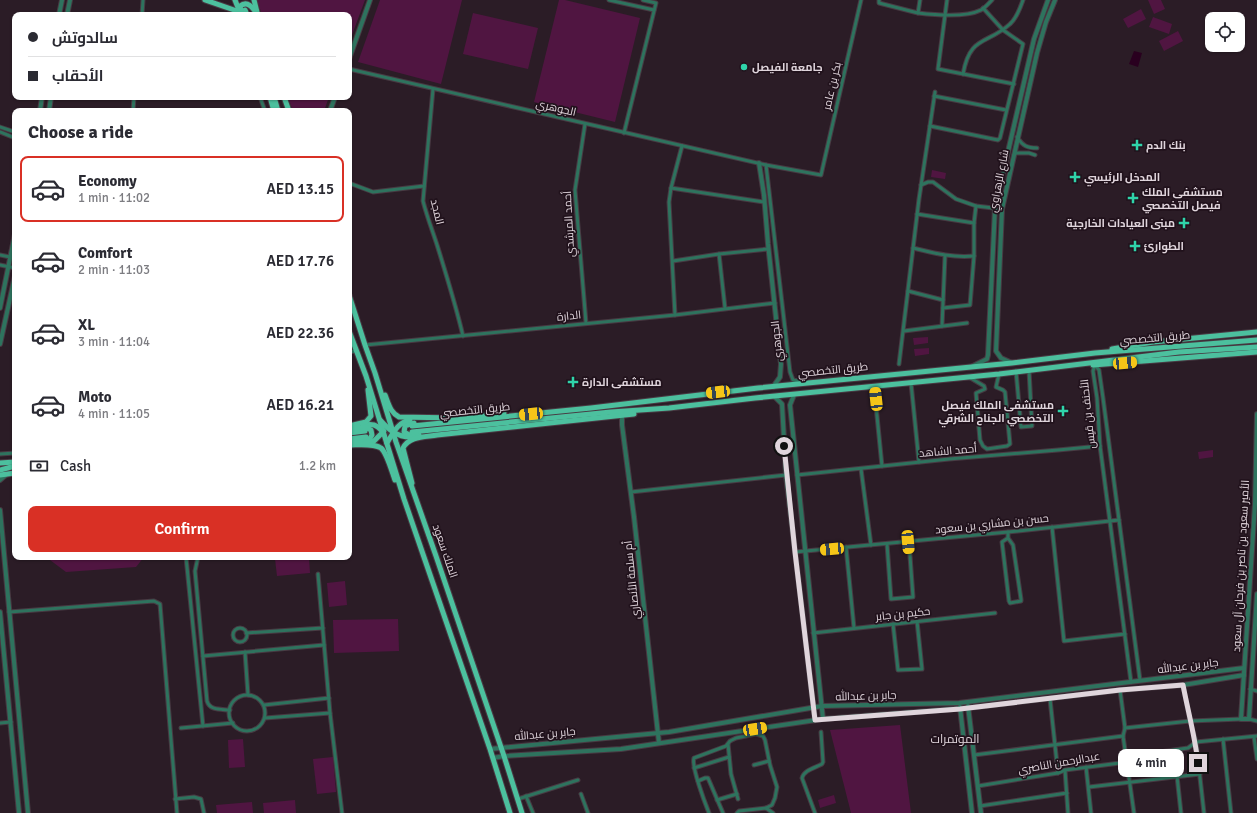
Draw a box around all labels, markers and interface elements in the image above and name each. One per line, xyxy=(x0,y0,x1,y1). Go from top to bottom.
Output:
map controls xyxy=(1205,12,1245,52)
button: locate xyxy=(1205,12,1245,52)
text: سالدوتش xyxy=(52,29,118,47)
place label: جامعة الفيصل xyxy=(752,61,823,74)
street label: بكر بن عامر xyxy=(820,61,844,112)
marker: جامعة الفيصل xyxy=(739,62,749,72)
text: الأحقاب xyxy=(52,67,103,85)
street label: الجوهري xyxy=(534,97,577,121)
text: Choose a ride xyxy=(28,121,133,143)
marker: بنك الدم xyxy=(1131,139,1143,151)
place label: بنك الدم xyxy=(1146,139,1186,153)
street label: شارع الزهراوي xyxy=(987,148,1013,214)
icon: car xyxy=(30,171,66,207)
marker: المدخل الرئيسي xyxy=(1069,171,1081,183)
place label: المدخل الرئيسي xyxy=(1084,171,1160,187)
text: Economy xyxy=(78,172,137,190)
text: AED 13.15 xyxy=(266,180,334,198)
place label: مستشفى الملك فيصل التخصصي xyxy=(1142,186,1223,214)
text: 1 min · 11:02 xyxy=(78,190,150,206)
street label: أحمد المرشدي xyxy=(560,190,579,258)
marker: مستشفى الملك فيصل التخصصي xyxy=(1127,192,1139,204)
street label: المجد xyxy=(428,198,446,226)
place label: مبنى العيادات الخارجية xyxy=(1066,217,1175,230)
marker: مبنى العيادات الخارجية xyxy=(1178,217,1190,229)
marker: الطوارئ xyxy=(1129,240,1141,252)
place label: الطوارئ xyxy=(1144,240,1184,254)
icon: car xyxy=(30,243,66,279)
text: Comfort xyxy=(78,244,132,262)
text: AED 17.76 xyxy=(266,252,334,270)
text: 2 min · 11:03 xyxy=(78,262,150,278)
street label: الدارة xyxy=(556,308,582,324)
icon: car xyxy=(30,315,66,351)
text: XL xyxy=(78,316,95,334)
street label: الجوهري xyxy=(768,320,788,362)
text: AED 22.36 xyxy=(266,324,334,342)
street label: طريق التخصصي xyxy=(1119,328,1191,349)
text: 3 min · 11:04 xyxy=(78,334,150,350)
car xyxy=(1113,356,1137,370)
street label: طريق التخصصي xyxy=(797,360,869,381)
marker: مستشفى الدارة xyxy=(567,376,579,388)
place label: مستشفى الدارة xyxy=(582,376,662,389)
street label: الأحنف بن قيس xyxy=(1078,378,1098,450)
car xyxy=(705,385,731,399)
car xyxy=(869,386,883,412)
icon: car xyxy=(30,387,66,423)
text: Moto xyxy=(78,388,112,406)
text: AED 16.21 xyxy=(266,396,334,414)
place label: مستشفى الملك فيصل التخصصي الجناح الشرقي xyxy=(939,399,1054,428)
street label: طريق التخصصي xyxy=(439,400,511,421)
marker: مستشفى الملك فيصل التخصصي الجناح الشرقي xyxy=(1057,405,1069,417)
text: 4 min · 11:05 xyxy=(78,406,150,422)
car xyxy=(518,407,544,421)
route start xyxy=(775,437,793,455)
street label: أحمد الشاهد xyxy=(918,441,978,460)
icon: cash xyxy=(28,455,50,477)
text: Cash xyxy=(60,457,91,475)
text: 1.2 km xyxy=(299,458,336,474)
street label: الأمير سعود بن ناصر بن فرحان آل سعود xyxy=(1230,480,1252,652)
button: Confirm xyxy=(28,506,336,552)
street label: حسن بن مشاري بن سعود xyxy=(934,512,1050,538)
street label: الملك سعود xyxy=(430,522,460,580)
car xyxy=(901,530,915,554)
street label: أم سلمة الأنصاري xyxy=(620,540,645,620)
car xyxy=(820,542,844,556)
street label: حكيم بن جابر xyxy=(874,605,931,624)
street label: جابر بن عبدالله xyxy=(1157,654,1219,676)
street label: جابر بن عبدالله xyxy=(835,686,897,704)
car xyxy=(742,721,768,737)
street label: جابر بن عبدالله xyxy=(514,723,576,743)
district label: الموتمرات xyxy=(930,732,980,747)
street label: عبدالرحمن الناصري xyxy=(1017,749,1101,779)
callout: 4 min xyxy=(1118,749,1184,777)
route end xyxy=(1189,754,1207,772)
text: 4 min xyxy=(1135,755,1167,771)

